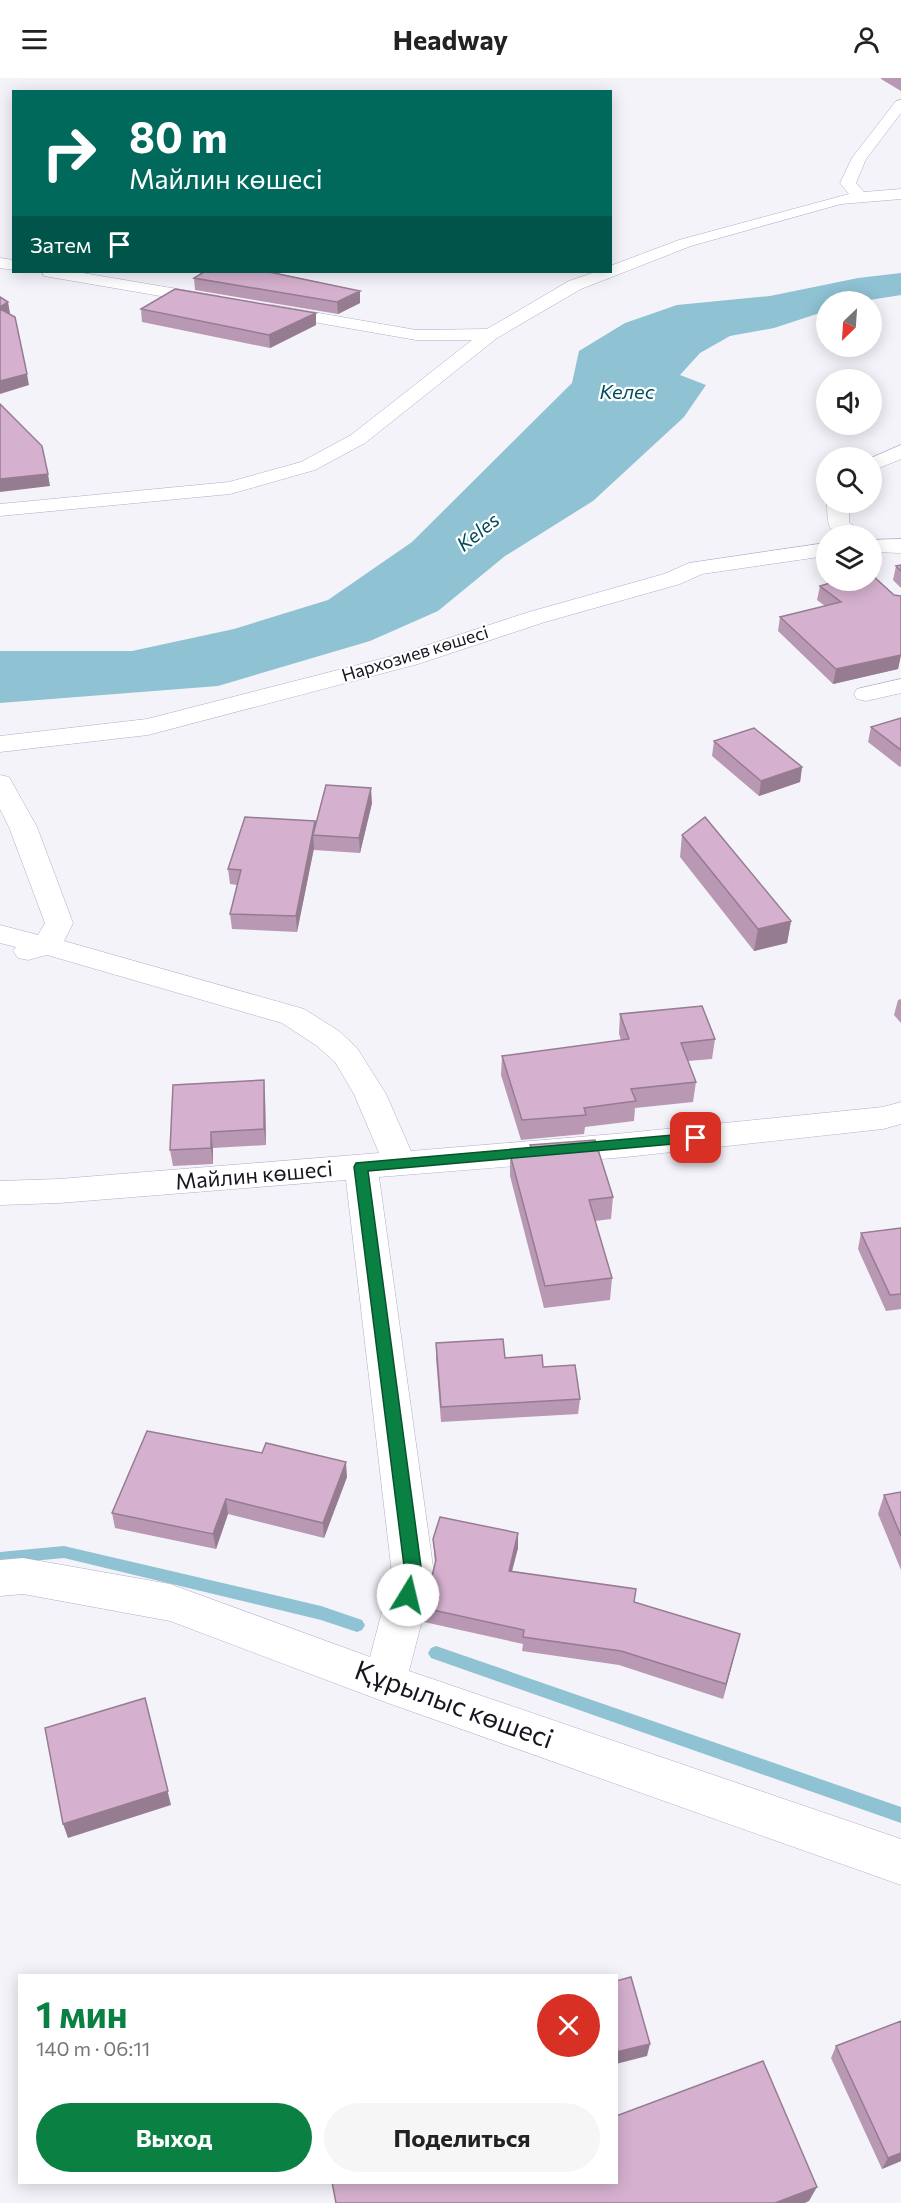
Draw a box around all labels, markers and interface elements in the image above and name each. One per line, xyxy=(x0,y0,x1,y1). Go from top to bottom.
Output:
icon: menu xyxy=(18,23,51,56)
text: Headway xyxy=(393,23,508,56)
icon: person xyxy=(850,23,883,56)
text: 80 m xyxy=(129,110,228,162)
icon: right xyxy=(30,114,108,192)
text: Майлин көшесі xyxy=(129,162,323,195)
icon: arrive xyxy=(103,228,136,261)
text: Затем xyxy=(30,231,91,258)
north arrow xyxy=(816,291,882,357)
map controls xyxy=(816,291,882,591)
button: sound xyxy=(816,369,882,435)
water label: Келес xyxy=(599,379,655,403)
button: search xyxy=(816,447,882,513)
water label: Keles xyxy=(451,507,503,556)
button: layers xyxy=(816,525,882,591)
street label: Нархозиев көшесі xyxy=(339,620,491,686)
pin xyxy=(670,1112,721,1163)
icon: arrive xyxy=(679,1121,712,1154)
street label: Майлин көшесі xyxy=(174,1154,334,1195)
position arrow xyxy=(376,1563,440,1627)
street label: Құрылыс көшесі xyxy=(351,1652,558,1755)
text: 1 мин xyxy=(36,1991,128,2035)
button: close xyxy=(537,1994,600,2057)
text: 140 m · 06:11 xyxy=(36,2036,150,2060)
button: Выход xyxy=(36,2103,312,2172)
button: Поделиться xyxy=(324,2103,600,2172)

